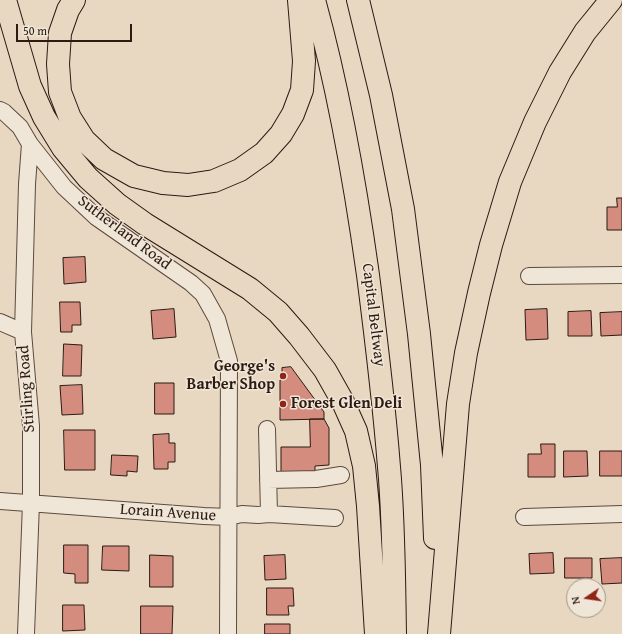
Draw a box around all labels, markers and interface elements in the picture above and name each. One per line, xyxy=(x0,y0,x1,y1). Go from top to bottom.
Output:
scale bar xyxy=(18,16,134,42)
text: 50 m xyxy=(23,22,47,39)
street label: Sutherland Road xyxy=(74,192,174,274)
street label: Capital Beltway xyxy=(357,262,389,368)
street label: Stirling Road xyxy=(14,345,40,433)
place label: George's Barber Shop xyxy=(187,357,275,395)
marker: George's Barber Shop xyxy=(278,371,288,381)
place label: Forest Glen Deli xyxy=(291,394,402,414)
marker: Forest Glen Deli xyxy=(278,399,288,409)
street label: Lorain Avenue xyxy=(119,500,217,526)
north arrow xyxy=(566,578,606,618)
text: N xyxy=(567,595,584,606)

